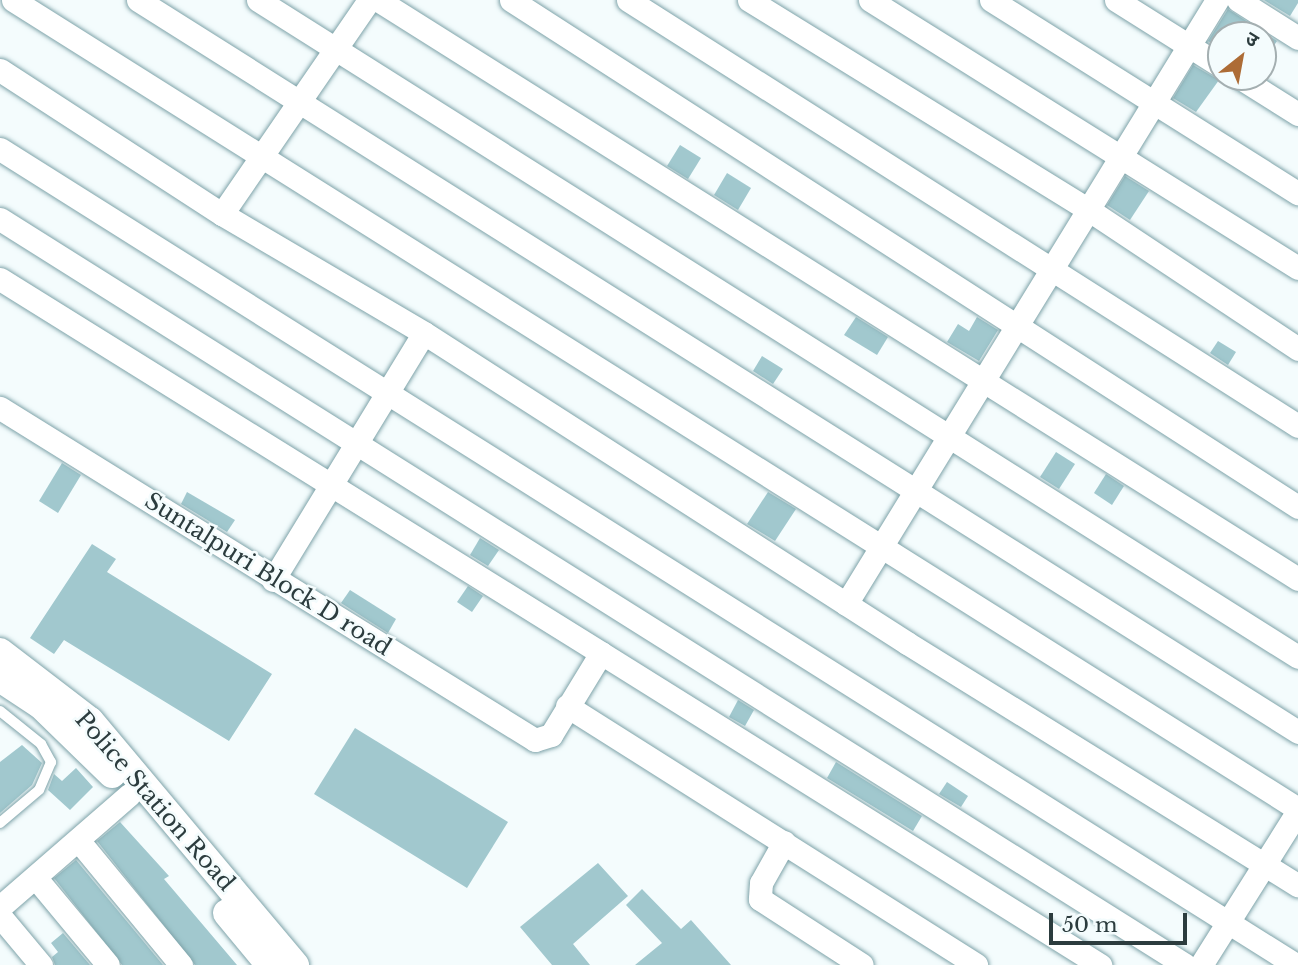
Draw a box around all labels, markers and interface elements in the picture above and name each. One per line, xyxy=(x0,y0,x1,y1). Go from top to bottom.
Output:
north arrow xyxy=(1207,21,1277,91)
text: उ xyxy=(1241,27,1263,52)
street label: Suntalpuri Block D road xyxy=(140,487,396,661)
street label: Police Station Road xyxy=(69,706,241,896)
scale bar xyxy=(1053,898,1191,942)
text: 50 m xyxy=(1062,912,1117,938)

